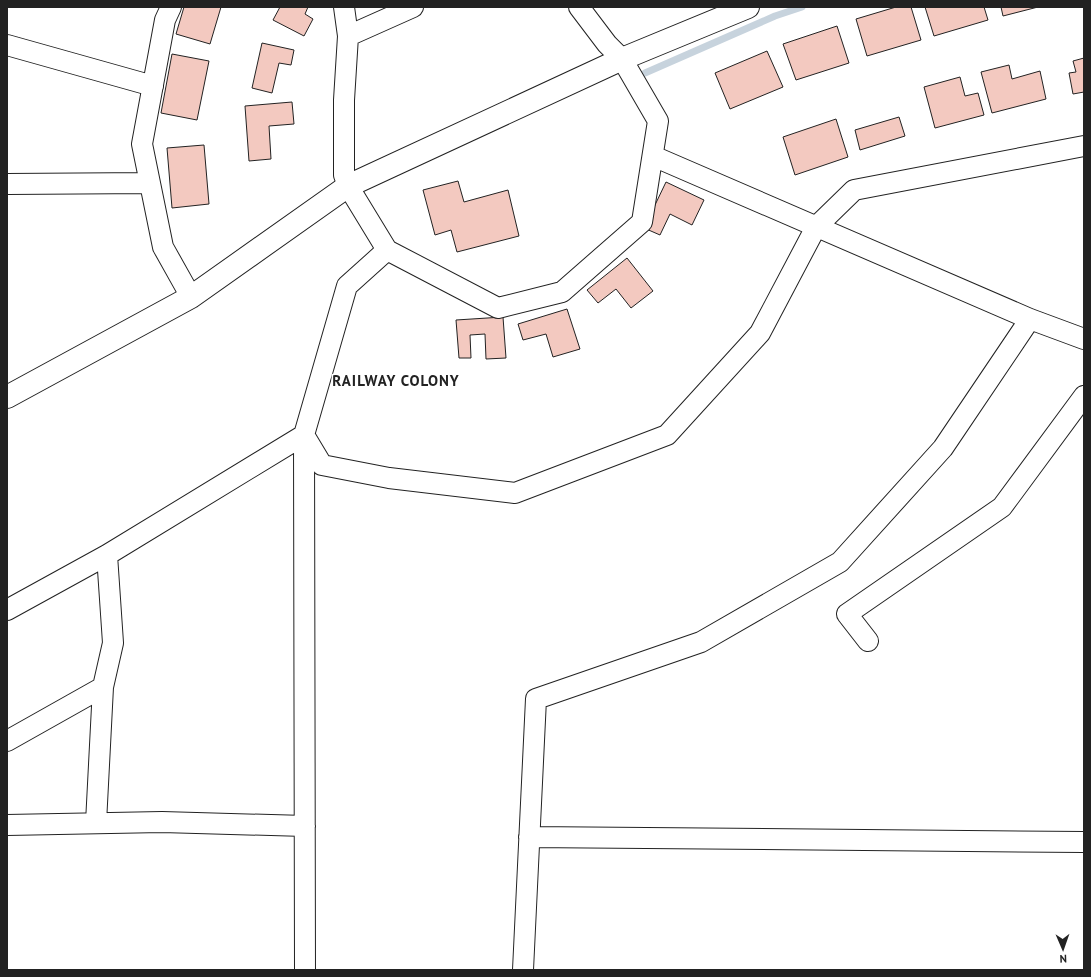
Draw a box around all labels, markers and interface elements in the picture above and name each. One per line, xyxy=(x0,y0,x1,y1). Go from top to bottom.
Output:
district label: RAILWAY COLONY xyxy=(332,371,460,390)
north arrow xyxy=(1043,929,1083,969)
text: N xyxy=(1059,952,1067,966)

